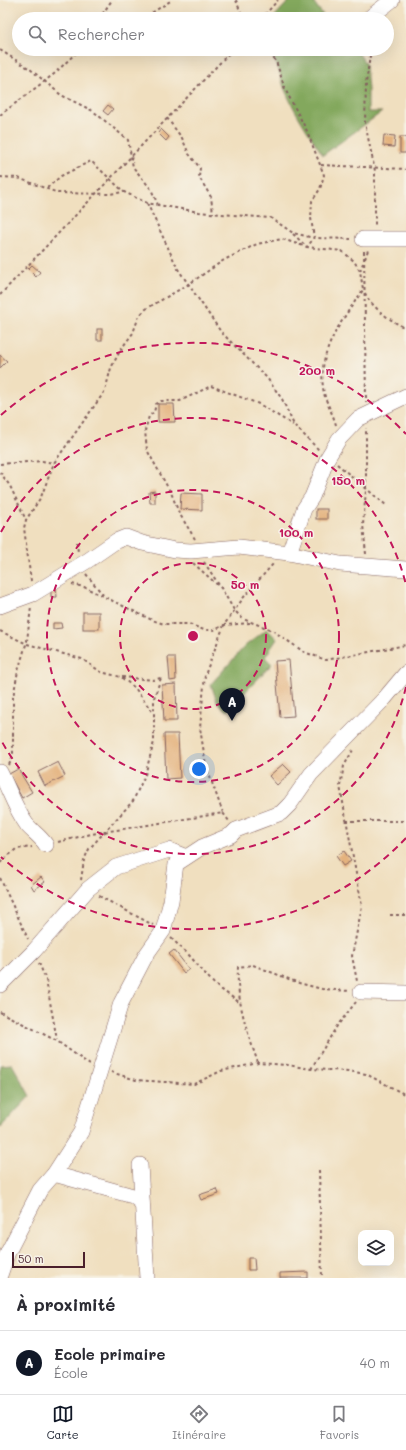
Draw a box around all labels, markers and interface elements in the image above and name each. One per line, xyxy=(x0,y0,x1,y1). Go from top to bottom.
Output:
search box xyxy=(12,12,394,56)
icon: search xyxy=(26,23,48,45)
text: Rechercher xyxy=(58,24,145,44)
text: 200 m xyxy=(299,362,335,378)
text: 150 m xyxy=(331,472,365,488)
text: 100 m xyxy=(279,524,313,540)
text: 50 m xyxy=(231,576,259,592)
centre of rings xyxy=(186,629,200,643)
pin: A xyxy=(219,688,245,721)
your location xyxy=(189,759,209,779)
map controls xyxy=(358,1230,394,1266)
button: layers xyxy=(358,1230,394,1266)
scale bar xyxy=(12,1250,85,1269)
text: 50 m xyxy=(18,1251,44,1266)
text: À proximité xyxy=(16,1293,115,1315)
text: Ecole primaire xyxy=(54,1344,165,1364)
text: A xyxy=(24,1354,34,1371)
text: 40 m xyxy=(360,1354,390,1371)
text: École xyxy=(54,1364,88,1381)
tab: Carte xyxy=(47,1403,79,1442)
tab: Itinéraire xyxy=(172,1403,226,1442)
tab: Favoris xyxy=(320,1403,359,1442)

